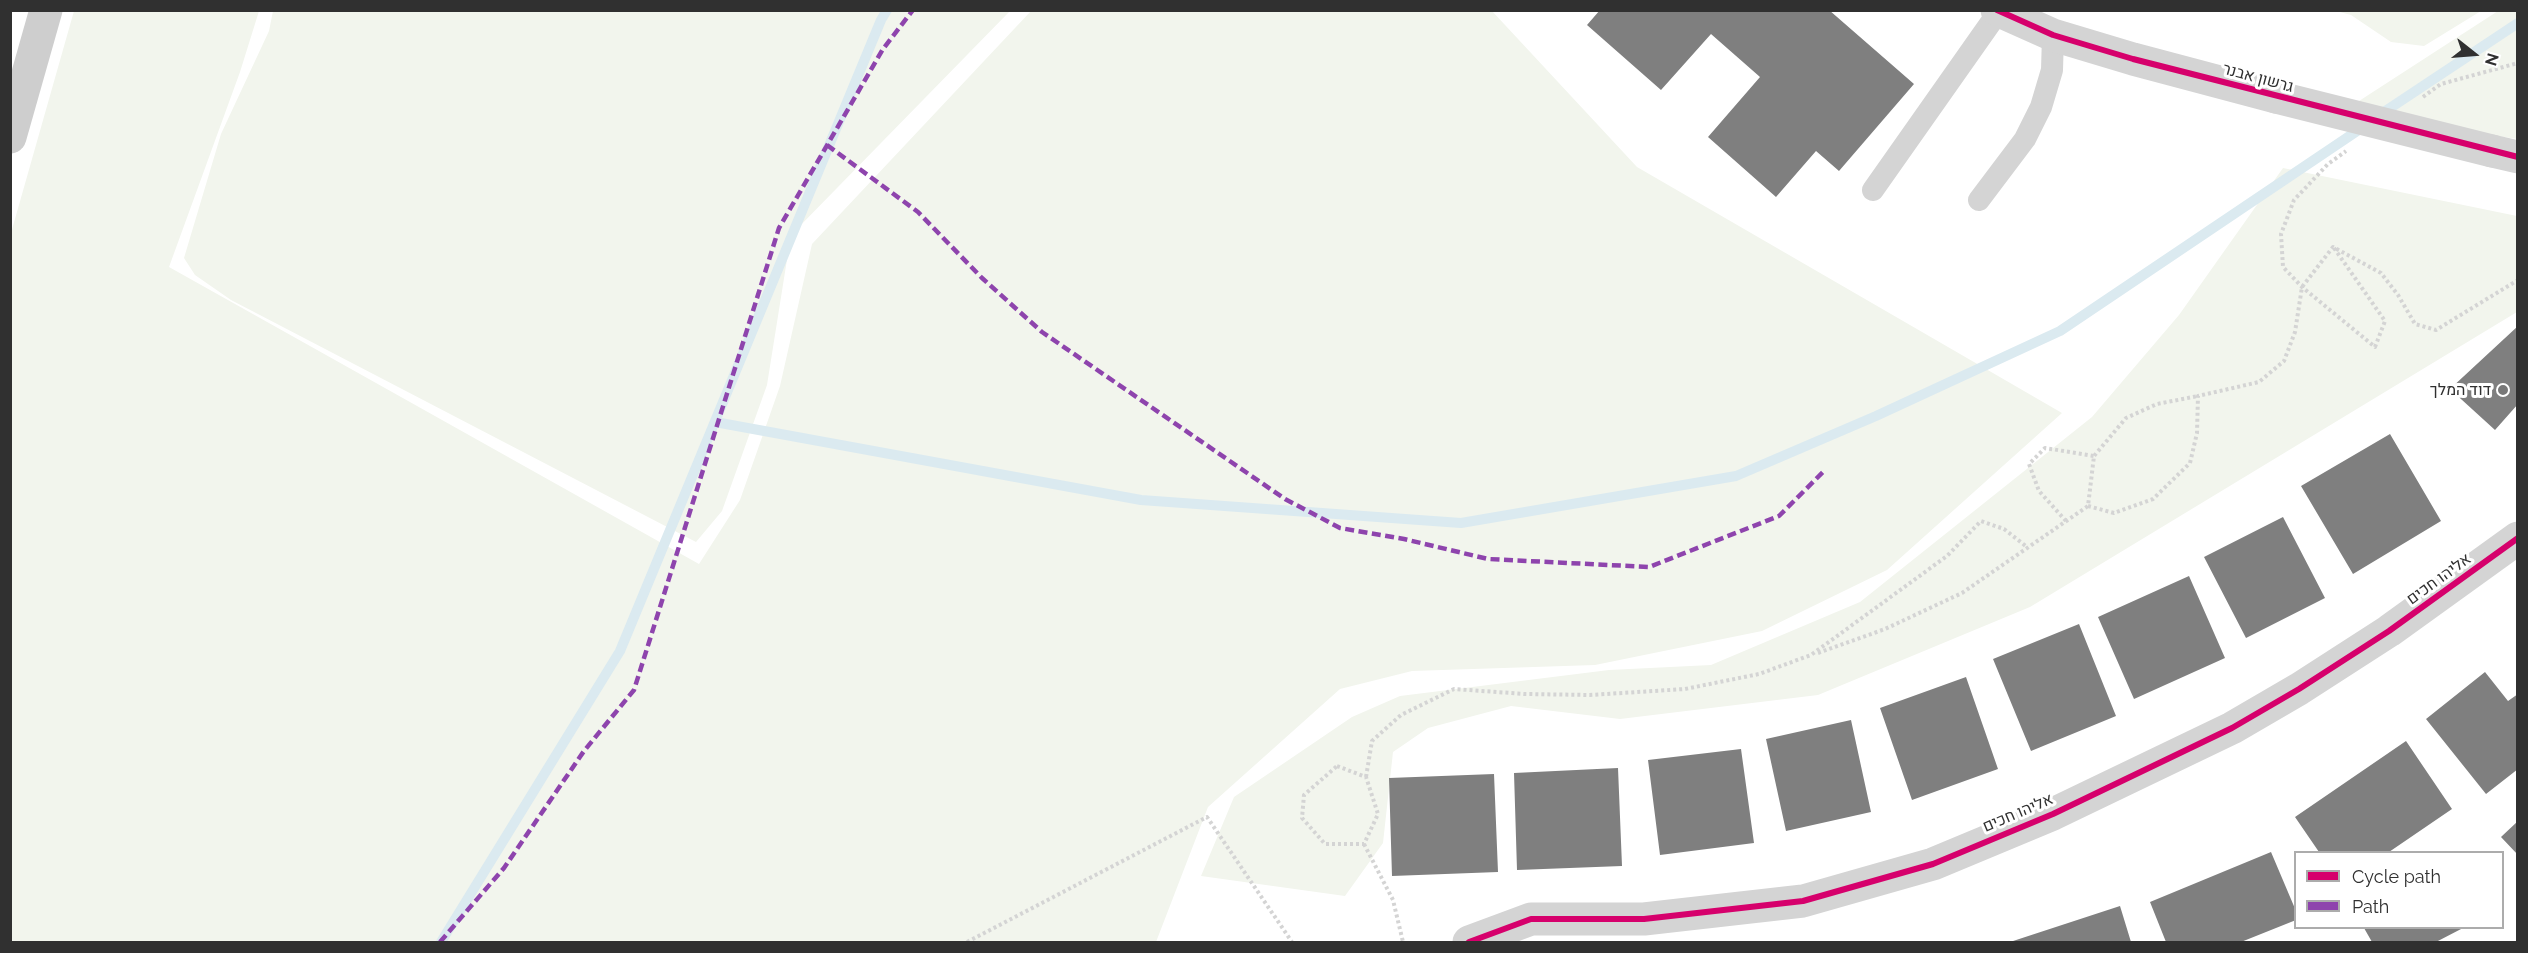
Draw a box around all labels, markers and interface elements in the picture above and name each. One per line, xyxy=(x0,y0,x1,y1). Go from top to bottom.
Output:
north arrow xyxy=(2444,24,2504,84)
text: N xyxy=(2481,51,2503,68)
street label: גרשון אבנר xyxy=(2221,59,2295,97)
place label: דוד המלך xyxy=(2430,380,2491,400)
marker: דוד המלך xyxy=(2496,383,2510,397)
street label: אליהו חכים xyxy=(2403,549,2475,609)
street label: אליהו חכים xyxy=(1980,790,2056,836)
legend xyxy=(2294,851,2504,929)
text: Cycle path xyxy=(2352,866,2441,887)
text: Path xyxy=(2352,896,2389,917)

